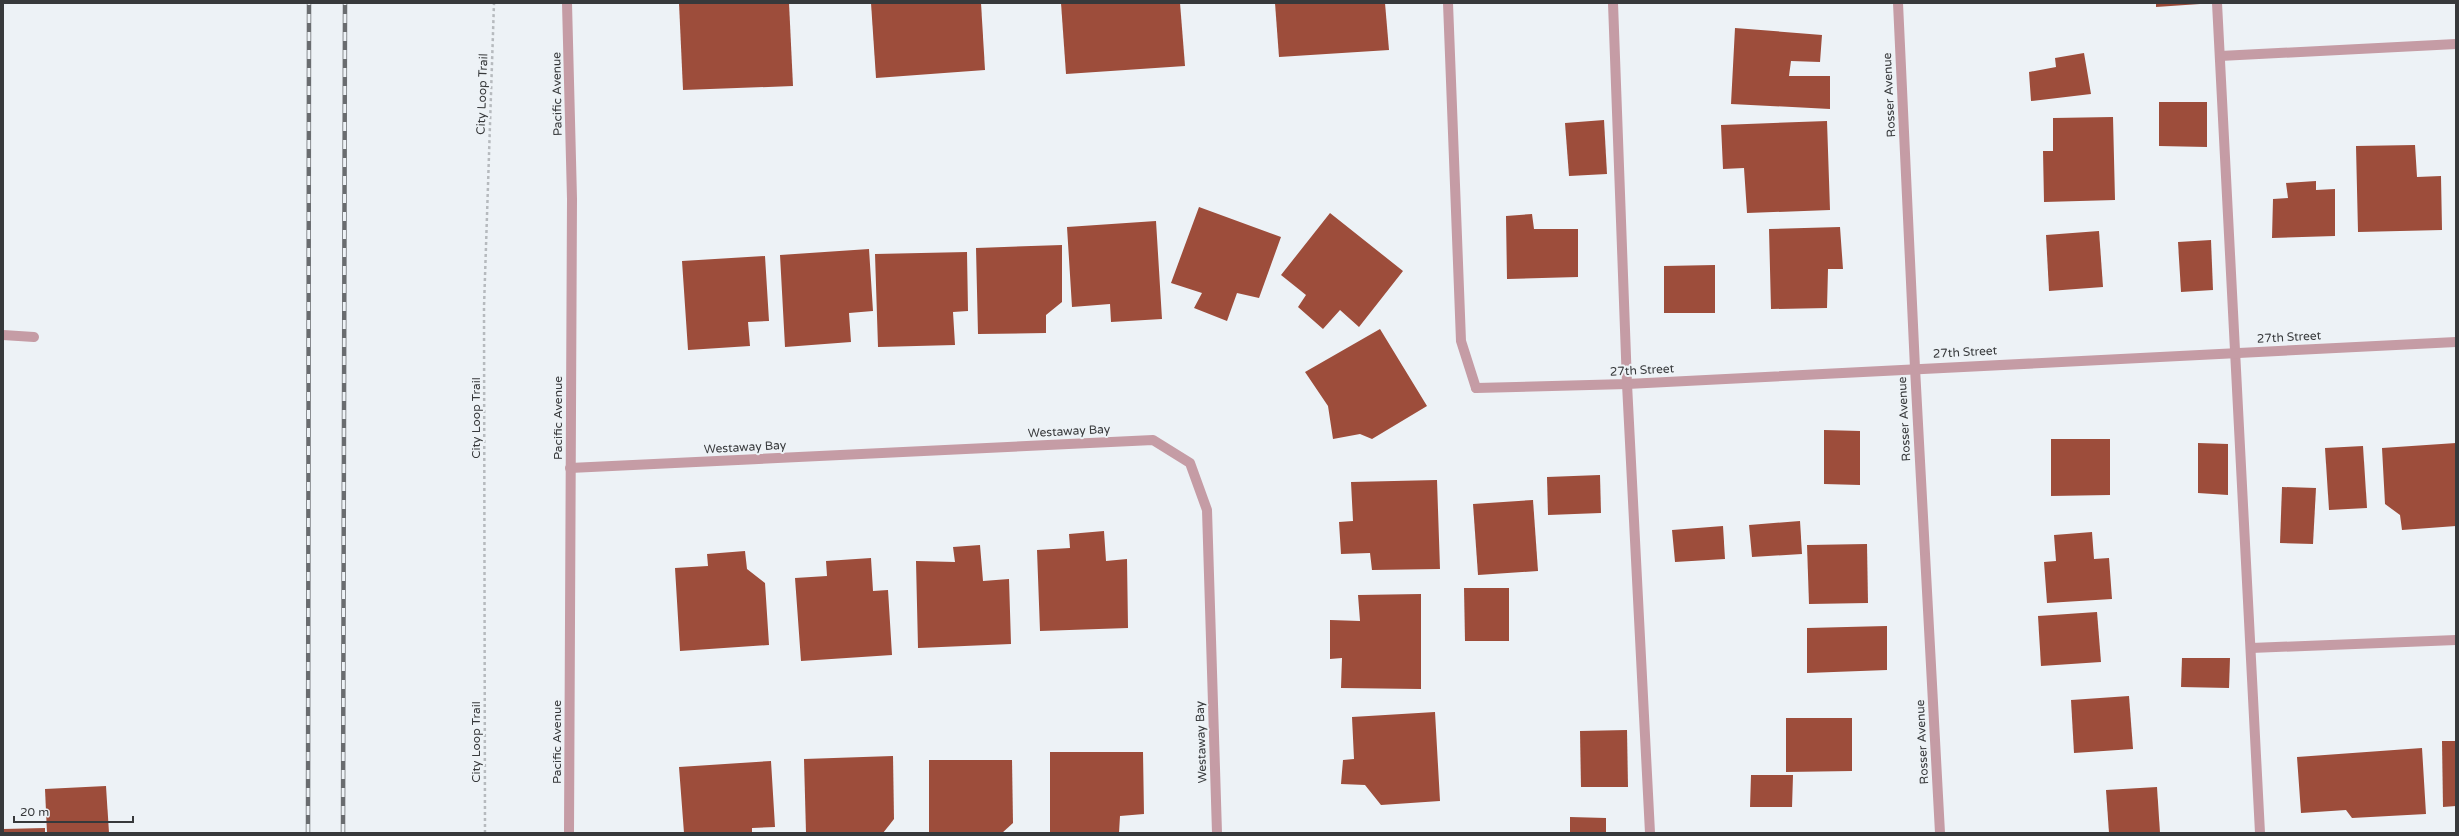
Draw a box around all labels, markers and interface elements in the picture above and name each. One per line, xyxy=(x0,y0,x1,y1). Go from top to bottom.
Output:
street label: Pacific Avenue xyxy=(549,52,565,136)
street label: Rosser Avenue xyxy=(1880,52,1898,138)
street label: City Loop Trail xyxy=(474,53,490,135)
street label: 27th Street xyxy=(2256,328,2322,346)
street label: 27th Street xyxy=(1932,343,1998,361)
street label: 27th Street xyxy=(1609,361,1675,379)
street label: Pacific Avenue xyxy=(551,376,565,460)
street label: Rosser Avenue xyxy=(1895,376,1913,462)
street label: City Loop Trail xyxy=(469,377,483,459)
street label: Westaway Bay xyxy=(1028,422,1111,440)
street label: Westaway Bay xyxy=(704,438,787,456)
street label: Rosser Avenue xyxy=(1913,699,1931,785)
street label: Pacific Avenue xyxy=(550,700,564,784)
street label: Westaway Bay xyxy=(1193,700,1209,783)
street label: City Loop Trail xyxy=(469,701,483,783)
scale bar xyxy=(14,798,133,824)
text: 20 m xyxy=(20,805,49,819)

